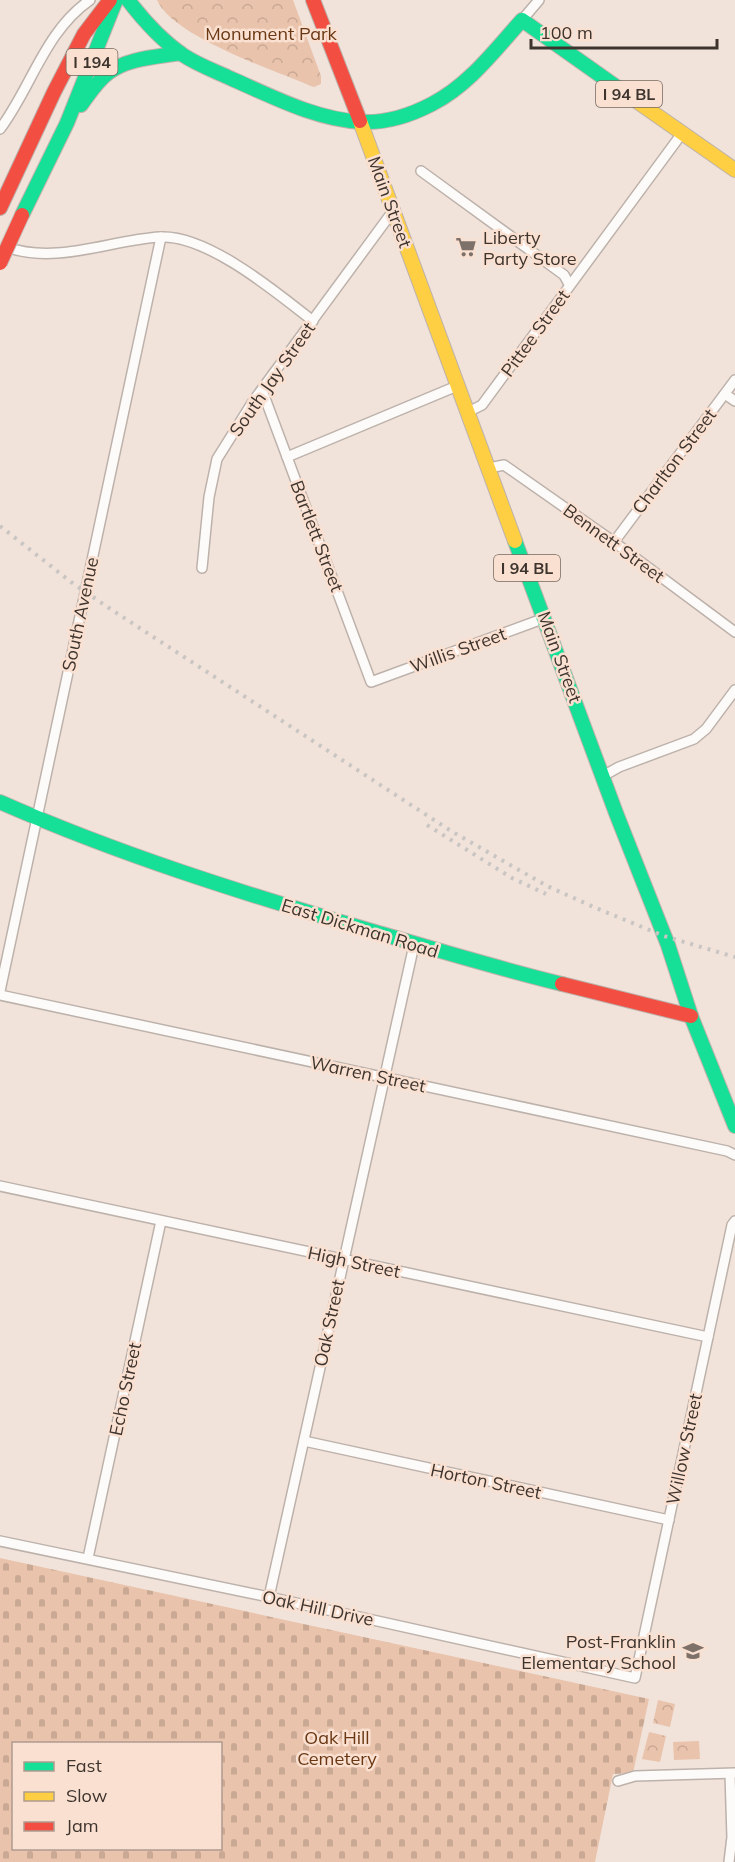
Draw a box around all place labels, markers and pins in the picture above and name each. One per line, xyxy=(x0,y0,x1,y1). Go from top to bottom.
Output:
place label: Liberty Party Store xyxy=(483,226,577,270)
supermarket icon: Liberty Party Store xyxy=(454,235,478,259)
place label: Post-Franklin Elementary School xyxy=(521,1630,676,1674)
school or university icon: Post-Franklin Elementary School xyxy=(681,1639,705,1663)

